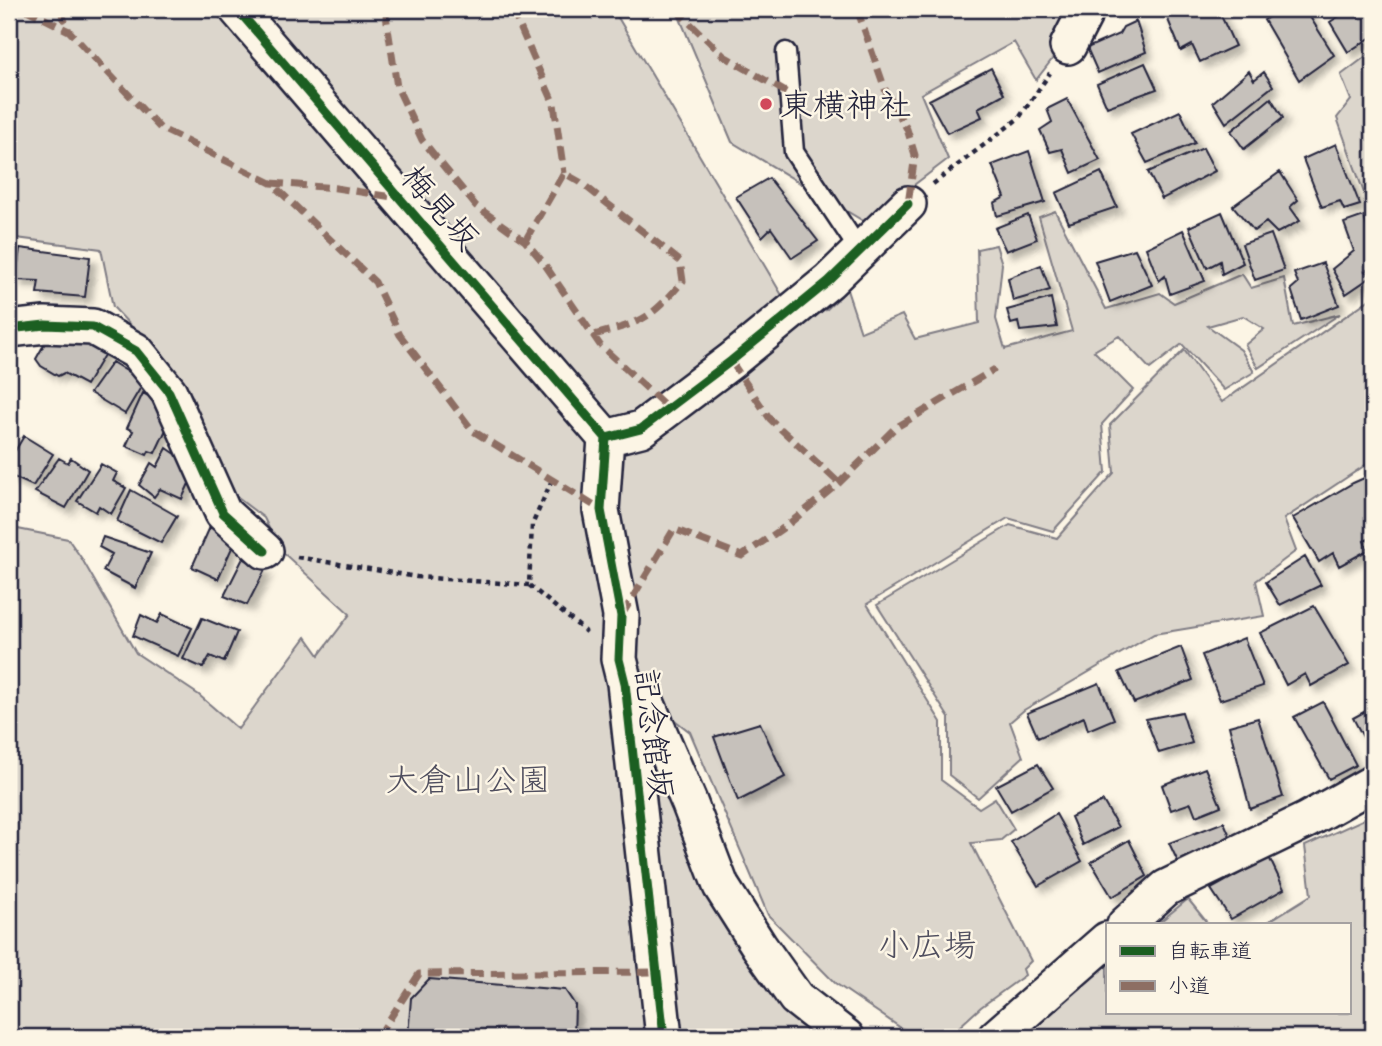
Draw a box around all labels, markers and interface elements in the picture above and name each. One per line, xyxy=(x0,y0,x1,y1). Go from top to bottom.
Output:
place label: 東横神社 xyxy=(780,84,912,126)
marker: 東横神社 xyxy=(758,96,774,112)
street label: 梅見坂 xyxy=(392,157,489,259)
street label: 記念館坂 xyxy=(625,666,683,802)
park label: 大倉山公園 xyxy=(386,759,551,801)
legend xyxy=(1106,923,1350,1014)
park label: 小広場 xyxy=(878,924,977,966)
text: 自転車道 xyxy=(1168,938,1252,964)
text: 小道 xyxy=(1168,973,1210,999)

